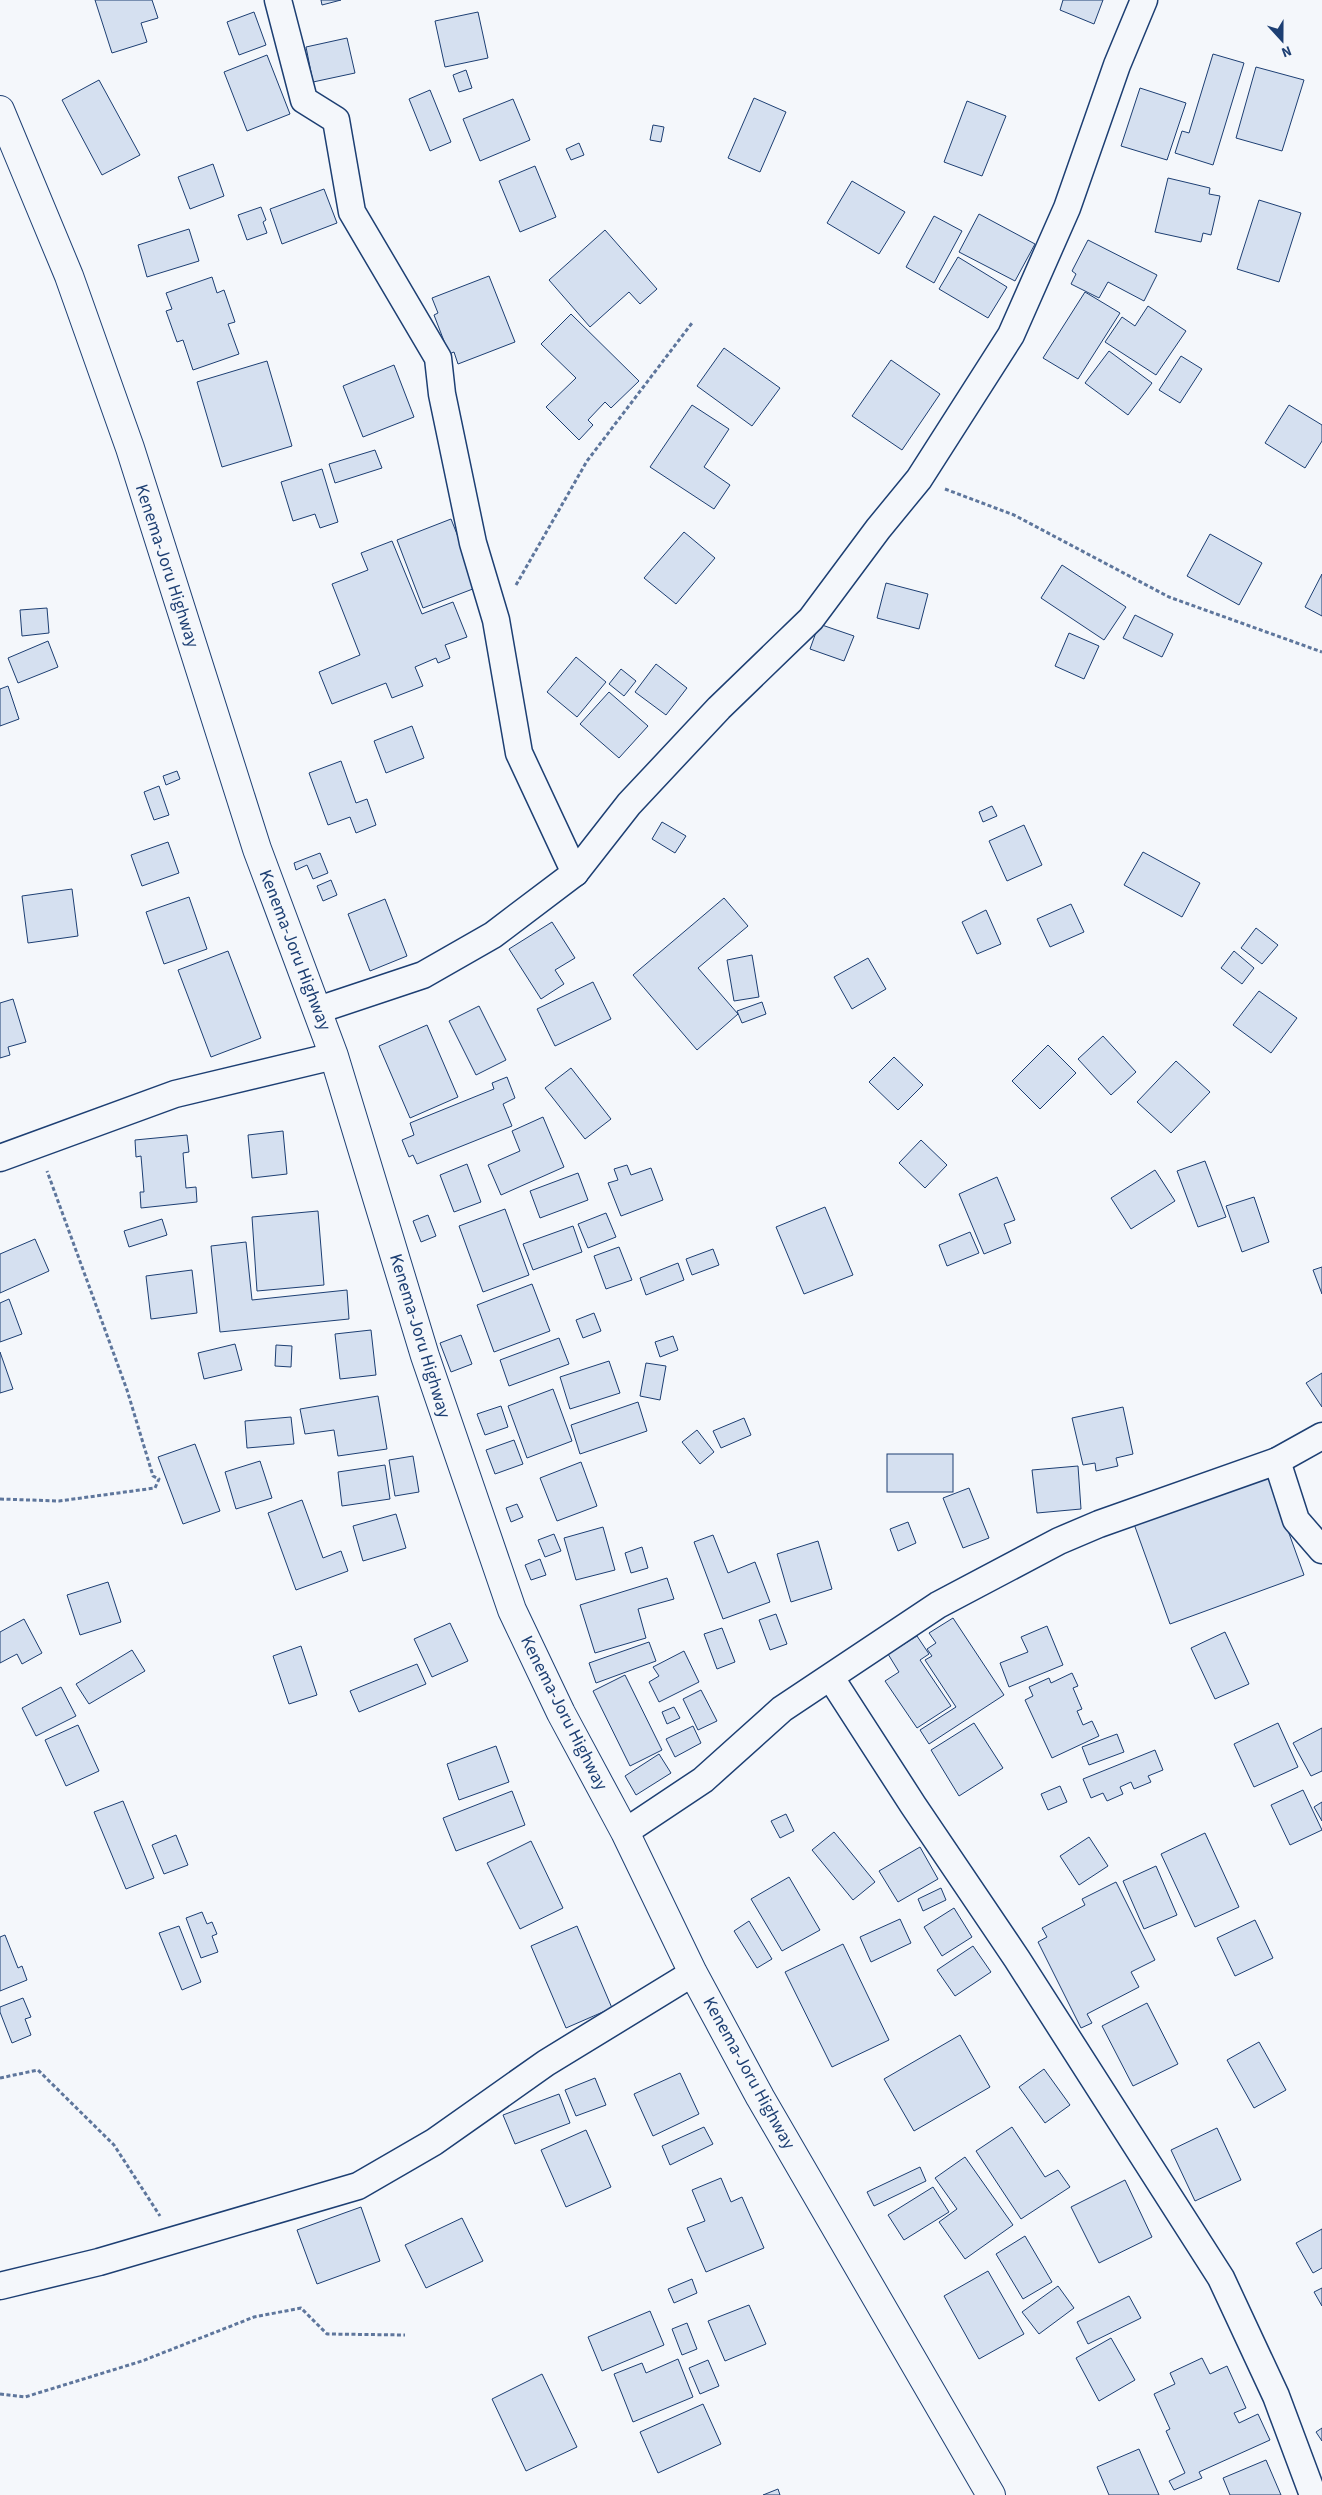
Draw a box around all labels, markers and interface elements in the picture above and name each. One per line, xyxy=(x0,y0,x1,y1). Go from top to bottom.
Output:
north arrow xyxy=(1257,15,1307,65)
text: N xyxy=(1278,40,1294,62)
street label: Kenema-Joru Highway xyxy=(129,481,205,652)
street label: Kenema-Joru Highway xyxy=(253,866,337,1035)
street label: Kenema-Joru Highway xyxy=(383,1251,457,1422)
street label: Kenema-Joru Highway xyxy=(514,1631,614,1795)
street label: Kenema-Joru Highway xyxy=(697,1992,802,2154)

